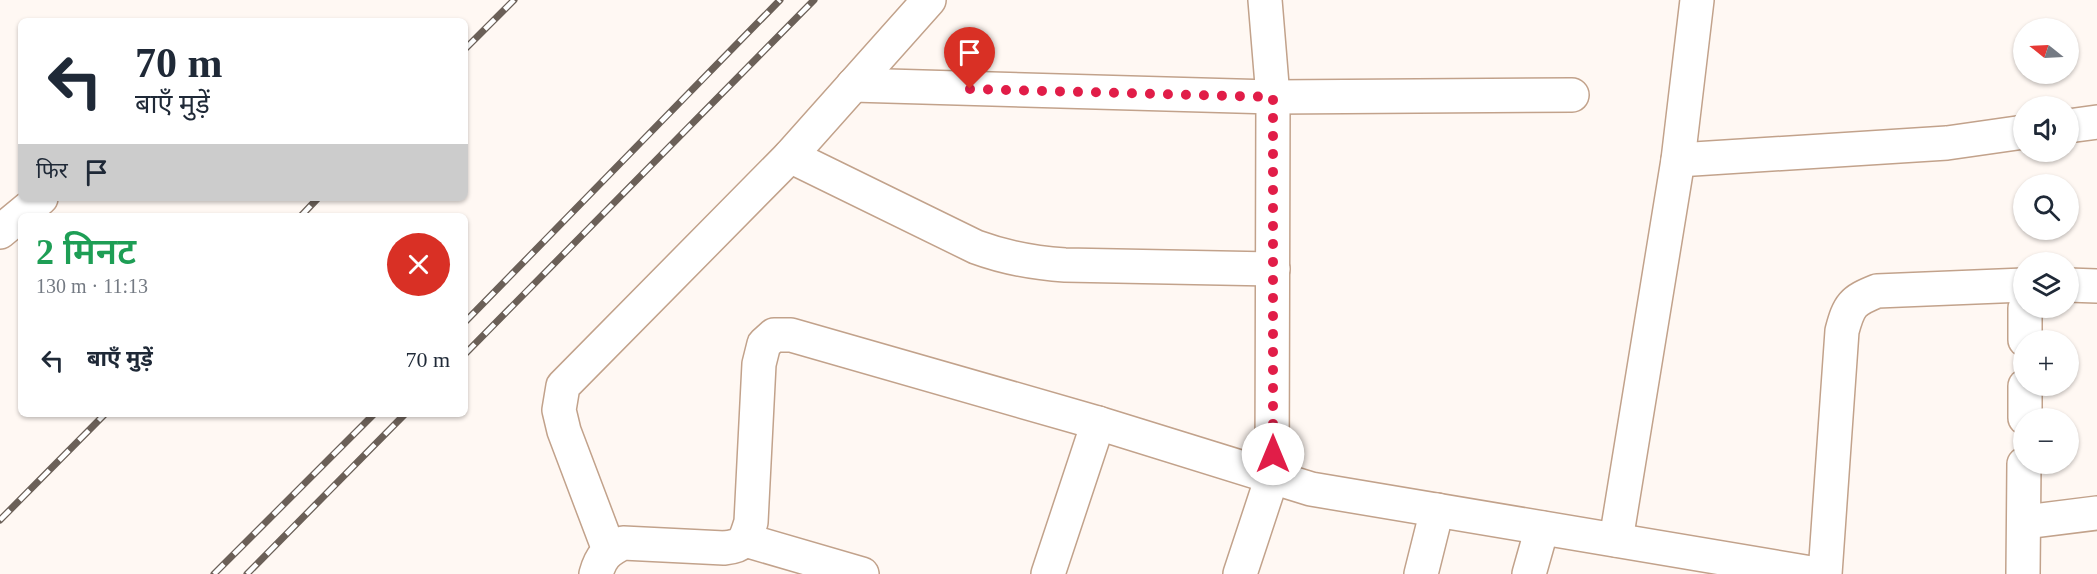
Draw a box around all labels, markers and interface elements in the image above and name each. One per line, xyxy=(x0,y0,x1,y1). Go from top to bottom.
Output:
north arrow xyxy=(2013,18,2079,84)
map controls xyxy=(2013,18,2079,474)
pin xyxy=(944,27,995,89)
icon: arrive xyxy=(953,36,986,69)
text: 70 m xyxy=(135,40,223,86)
icon: left xyxy=(36,42,114,120)
text: बाएँ मुड़ें xyxy=(135,89,210,119)
button: sound xyxy=(2013,96,2079,162)
icon: arrive xyxy=(80,156,113,189)
text: फिर xyxy=(36,158,68,183)
button: search xyxy=(2013,174,2079,240)
text: 2 मिनट xyxy=(36,232,136,272)
button: close xyxy=(387,233,450,296)
button: layers xyxy=(2013,252,2079,318)
text: 130 m · 11:13 xyxy=(36,275,148,297)
button: + xyxy=(2013,330,2079,396)
icon: left xyxy=(36,344,69,377)
text: बाएँ मुड़ें xyxy=(87,346,153,371)
text: 70 m xyxy=(405,347,450,372)
button: − xyxy=(2013,408,2079,474)
position arrow xyxy=(1241,422,1305,486)

